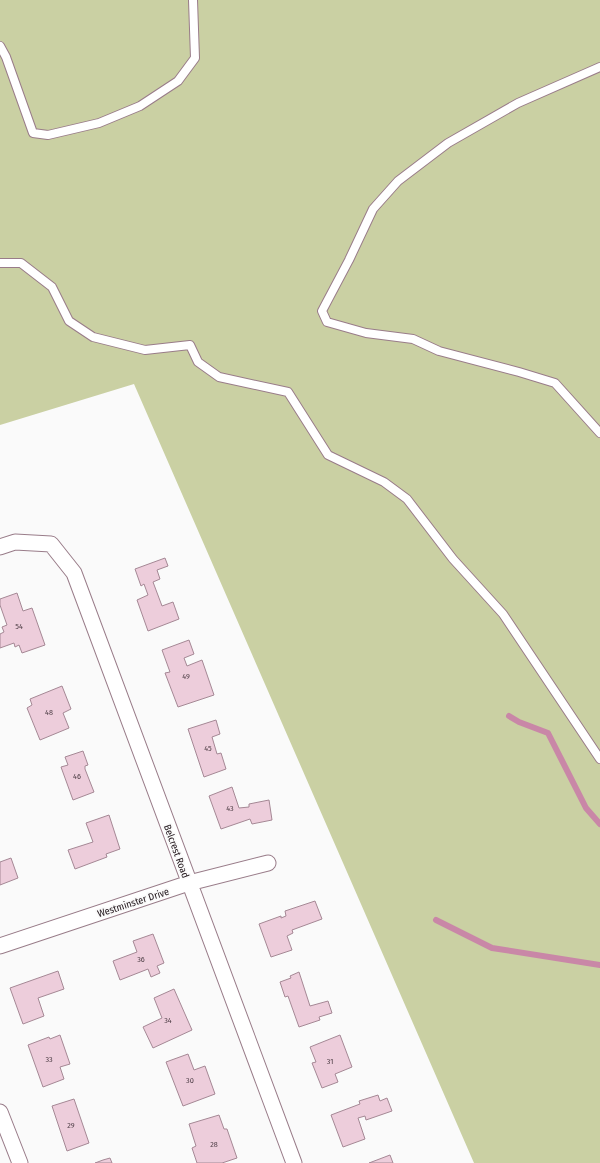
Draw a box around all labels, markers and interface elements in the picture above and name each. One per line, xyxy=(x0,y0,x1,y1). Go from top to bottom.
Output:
house number: 54 xyxy=(15,622,23,631)
house number: 49 xyxy=(182,672,190,681)
house number: 48 xyxy=(45,708,53,717)
house number: 45 xyxy=(204,744,212,753)
house number: 46 xyxy=(73,772,81,781)
house number: 43 xyxy=(226,804,234,813)
street label: Belcrest Road xyxy=(161,823,191,880)
street label: Westminster Drive xyxy=(96,886,171,920)
house number: 36 xyxy=(137,955,145,964)
house number: 34 xyxy=(164,1016,172,1025)
house number: 33 xyxy=(45,1055,53,1064)
house number: 31 xyxy=(327,1057,333,1066)
house number: 30 xyxy=(186,1076,194,1085)
house number: 29 xyxy=(67,1121,75,1130)
house number: 28 xyxy=(210,1140,218,1149)

